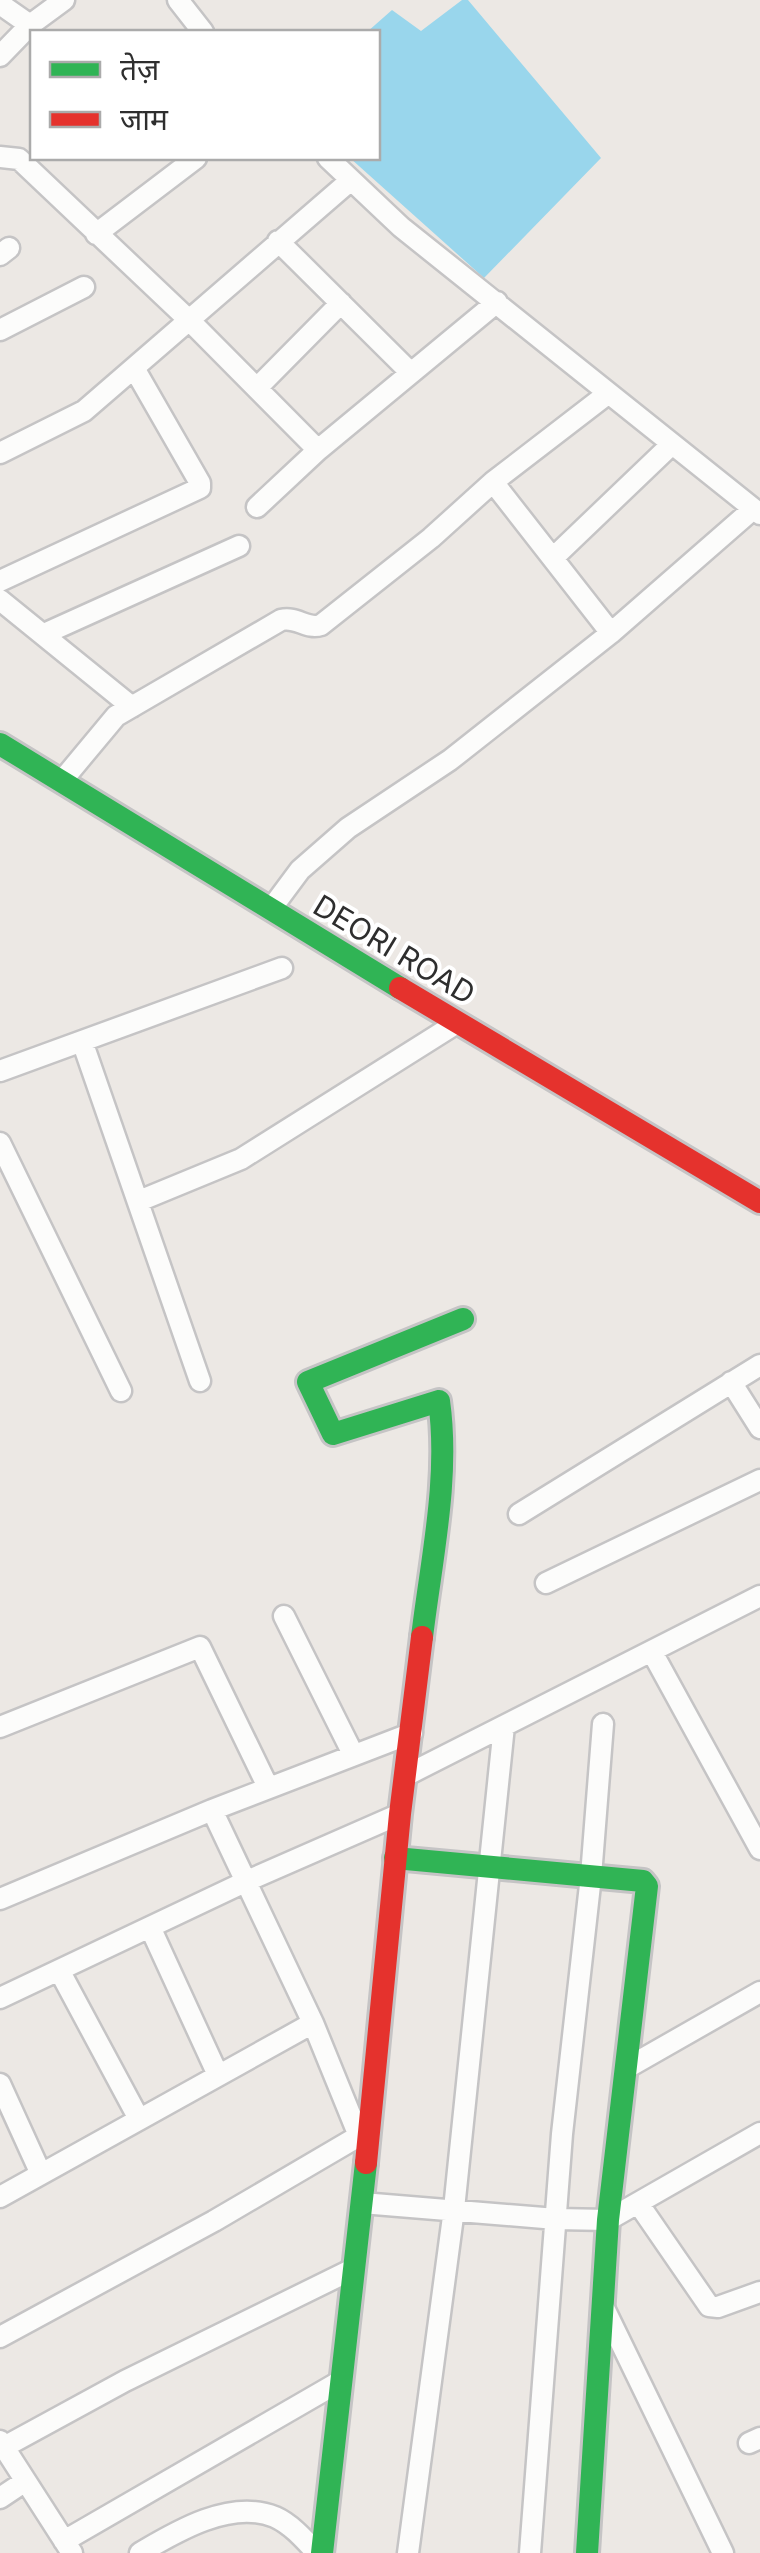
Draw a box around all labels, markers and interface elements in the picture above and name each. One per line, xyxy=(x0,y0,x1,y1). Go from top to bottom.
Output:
legend xyxy=(30,30,380,160)
text: तेज़ xyxy=(120,51,160,87)
text: जाम xyxy=(120,101,169,137)
street label: DEORI ROAD xyxy=(307,887,482,1011)

